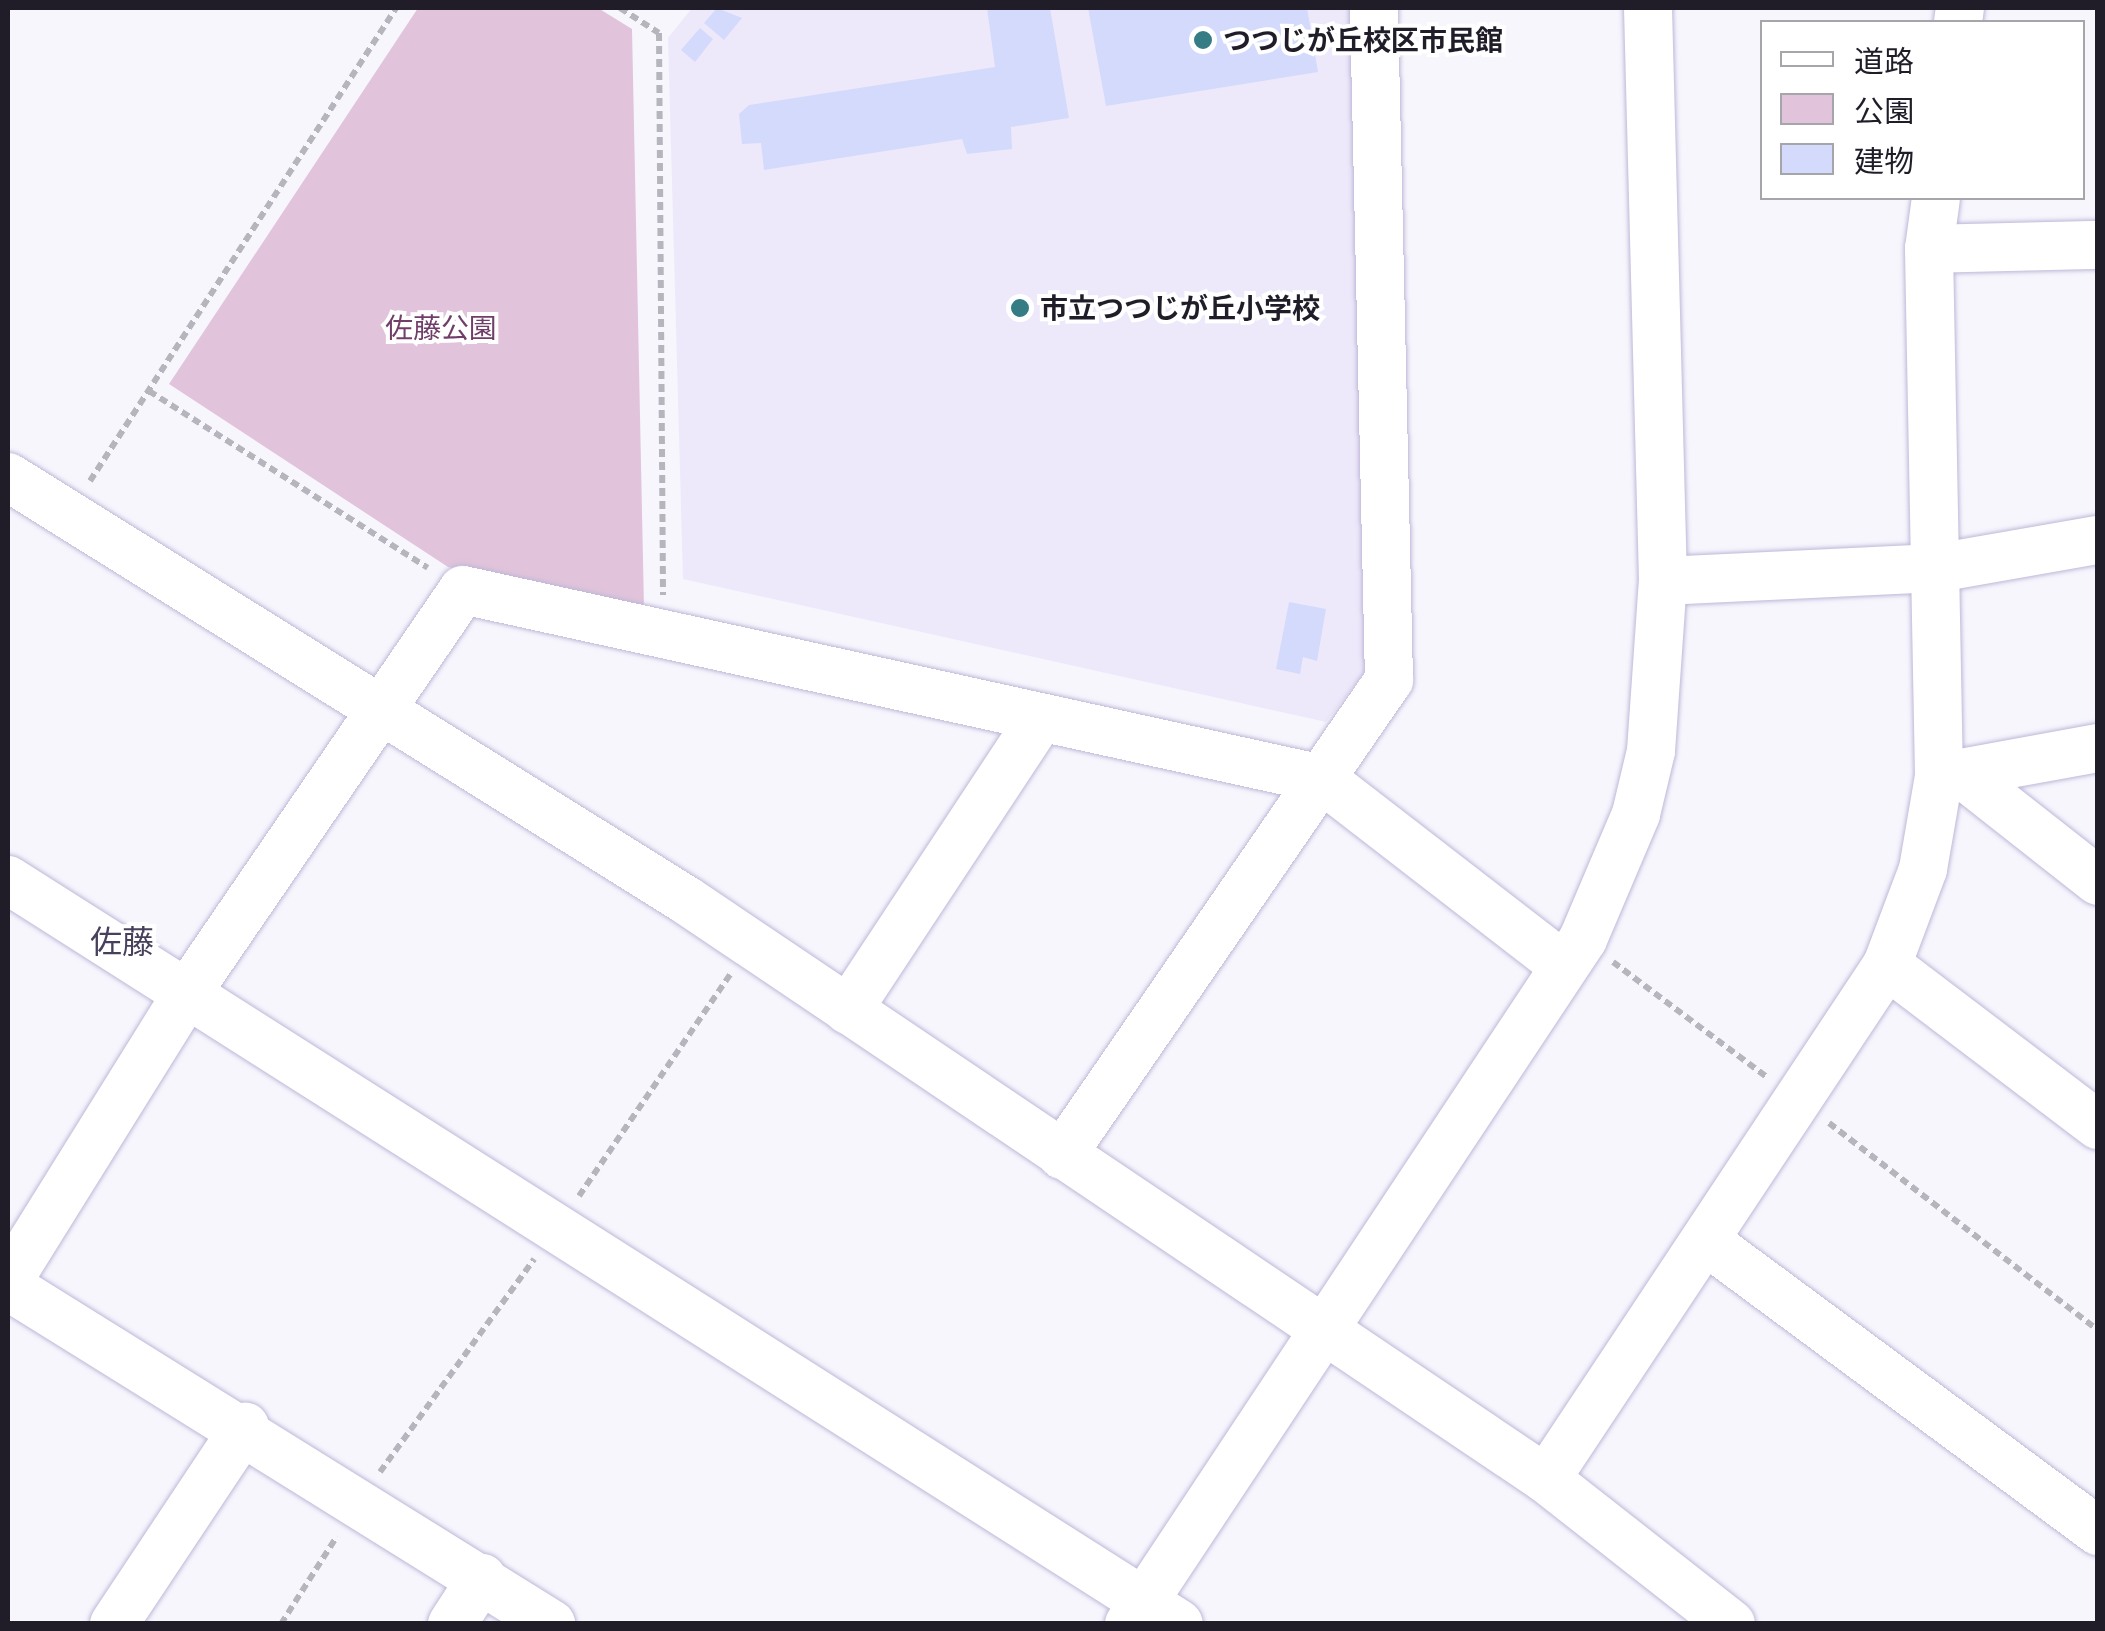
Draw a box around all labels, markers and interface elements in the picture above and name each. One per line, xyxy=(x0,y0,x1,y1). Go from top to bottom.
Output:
legend xyxy=(1760,20,2085,200)
place label: つつじが丘校区市民館 xyxy=(1223,23,1503,57)
marker: つつじが丘校区市民館 xyxy=(1192,29,1214,51)
text: 道路 xyxy=(1854,43,1914,79)
text: 公園 xyxy=(1854,93,1914,129)
text: 建物 xyxy=(1854,143,1914,179)
place label: 市立つつじが丘小学校 xyxy=(1040,291,1320,325)
marker: 市立つつじが丘小学校 xyxy=(1009,297,1031,319)
park label: 佐藤公園 xyxy=(385,311,497,345)
district label: 佐藤 xyxy=(90,923,154,961)

